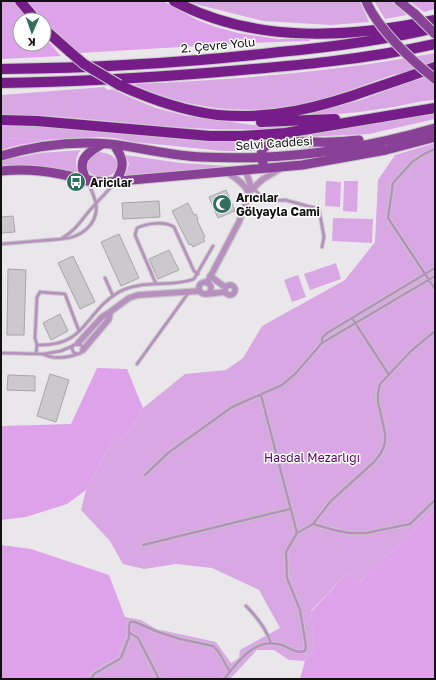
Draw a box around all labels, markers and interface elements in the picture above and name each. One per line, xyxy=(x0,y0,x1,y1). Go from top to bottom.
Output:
north arrow xyxy=(12,12,52,52)
street label: 2. Çevre Yolu xyxy=(180,34,256,56)
text: K xyxy=(27,36,36,49)
street label: Selvi Caddesi xyxy=(235,133,313,153)
bus stop icon: Aricılar xyxy=(65,171,87,193)
place label: Aricılar xyxy=(90,175,133,190)
place label: Arıcılar Gölyayla Cami xyxy=(236,190,320,219)
mosque icon: Arıcılar Gölyayla Cami xyxy=(211,193,233,215)
park label: Hasdal Mezarlığı xyxy=(264,450,360,465)

